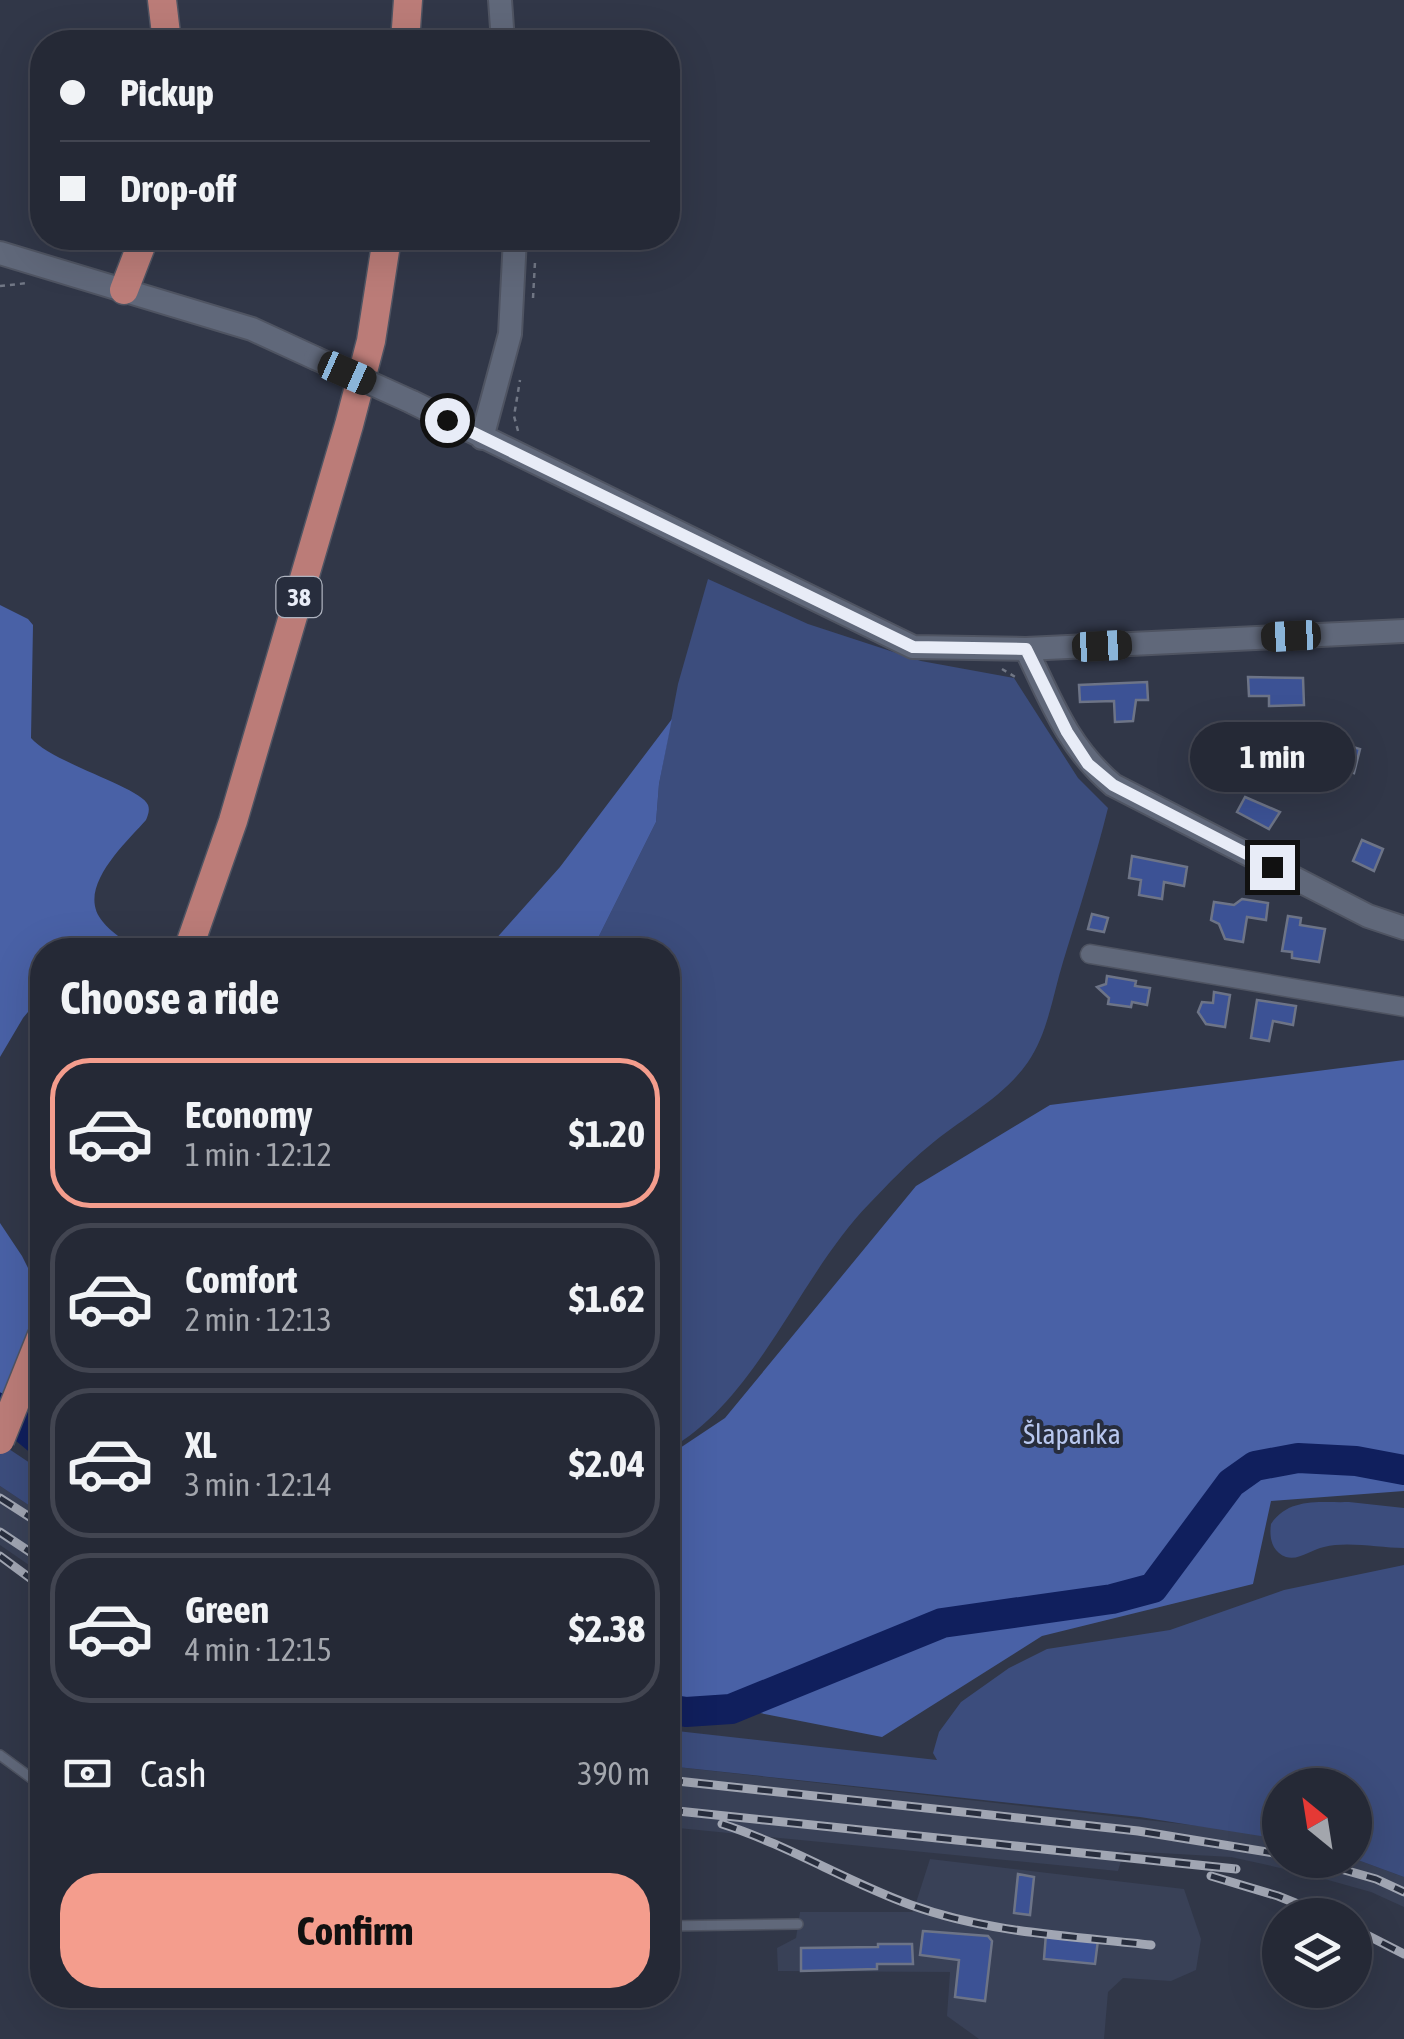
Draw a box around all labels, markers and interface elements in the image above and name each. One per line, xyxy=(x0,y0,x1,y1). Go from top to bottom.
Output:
text: Pickup xyxy=(120,71,214,114)
text: Drop-off xyxy=(120,167,236,210)
car xyxy=(313,347,381,399)
route start xyxy=(425,398,470,443)
road number: 38 xyxy=(276,577,322,617)
car xyxy=(1260,619,1322,653)
car xyxy=(1071,629,1133,663)
callout: 1 min xyxy=(1190,722,1354,792)
text: 1 min xyxy=(1240,738,1305,775)
route end xyxy=(1250,845,1295,890)
text: Choose a ride xyxy=(60,972,279,1024)
icon: car xyxy=(65,1088,155,1178)
text: Economy xyxy=(185,1093,312,1136)
text: $1.20 xyxy=(569,1112,645,1155)
text: 1 min · 12:12 xyxy=(185,1136,332,1173)
icon: car xyxy=(65,1253,155,1343)
text: Comfort xyxy=(185,1258,297,1301)
text: $1.62 xyxy=(569,1277,645,1320)
text: 2 min · 12:13 xyxy=(185,1301,332,1338)
icon: car xyxy=(65,1418,155,1508)
park label: Šlapanka xyxy=(1023,1418,1121,1450)
text: XL xyxy=(185,1423,217,1466)
text: $2.04 xyxy=(569,1442,645,1485)
text: 3 min · 12:14 xyxy=(185,1466,332,1503)
icon: car xyxy=(65,1583,155,1673)
text: Green xyxy=(185,1588,269,1631)
text: $2.38 xyxy=(569,1607,645,1650)
text: 4 min · 12:15 xyxy=(185,1631,332,1668)
icon: cash xyxy=(60,1746,115,1801)
text: Cash xyxy=(140,1752,207,1795)
text: 390 m xyxy=(577,1755,650,1792)
north arrow xyxy=(1262,1768,1372,1878)
map controls xyxy=(1262,1768,1372,2008)
button: Confirm xyxy=(60,1873,650,1988)
button: layers xyxy=(1262,1898,1372,2008)

